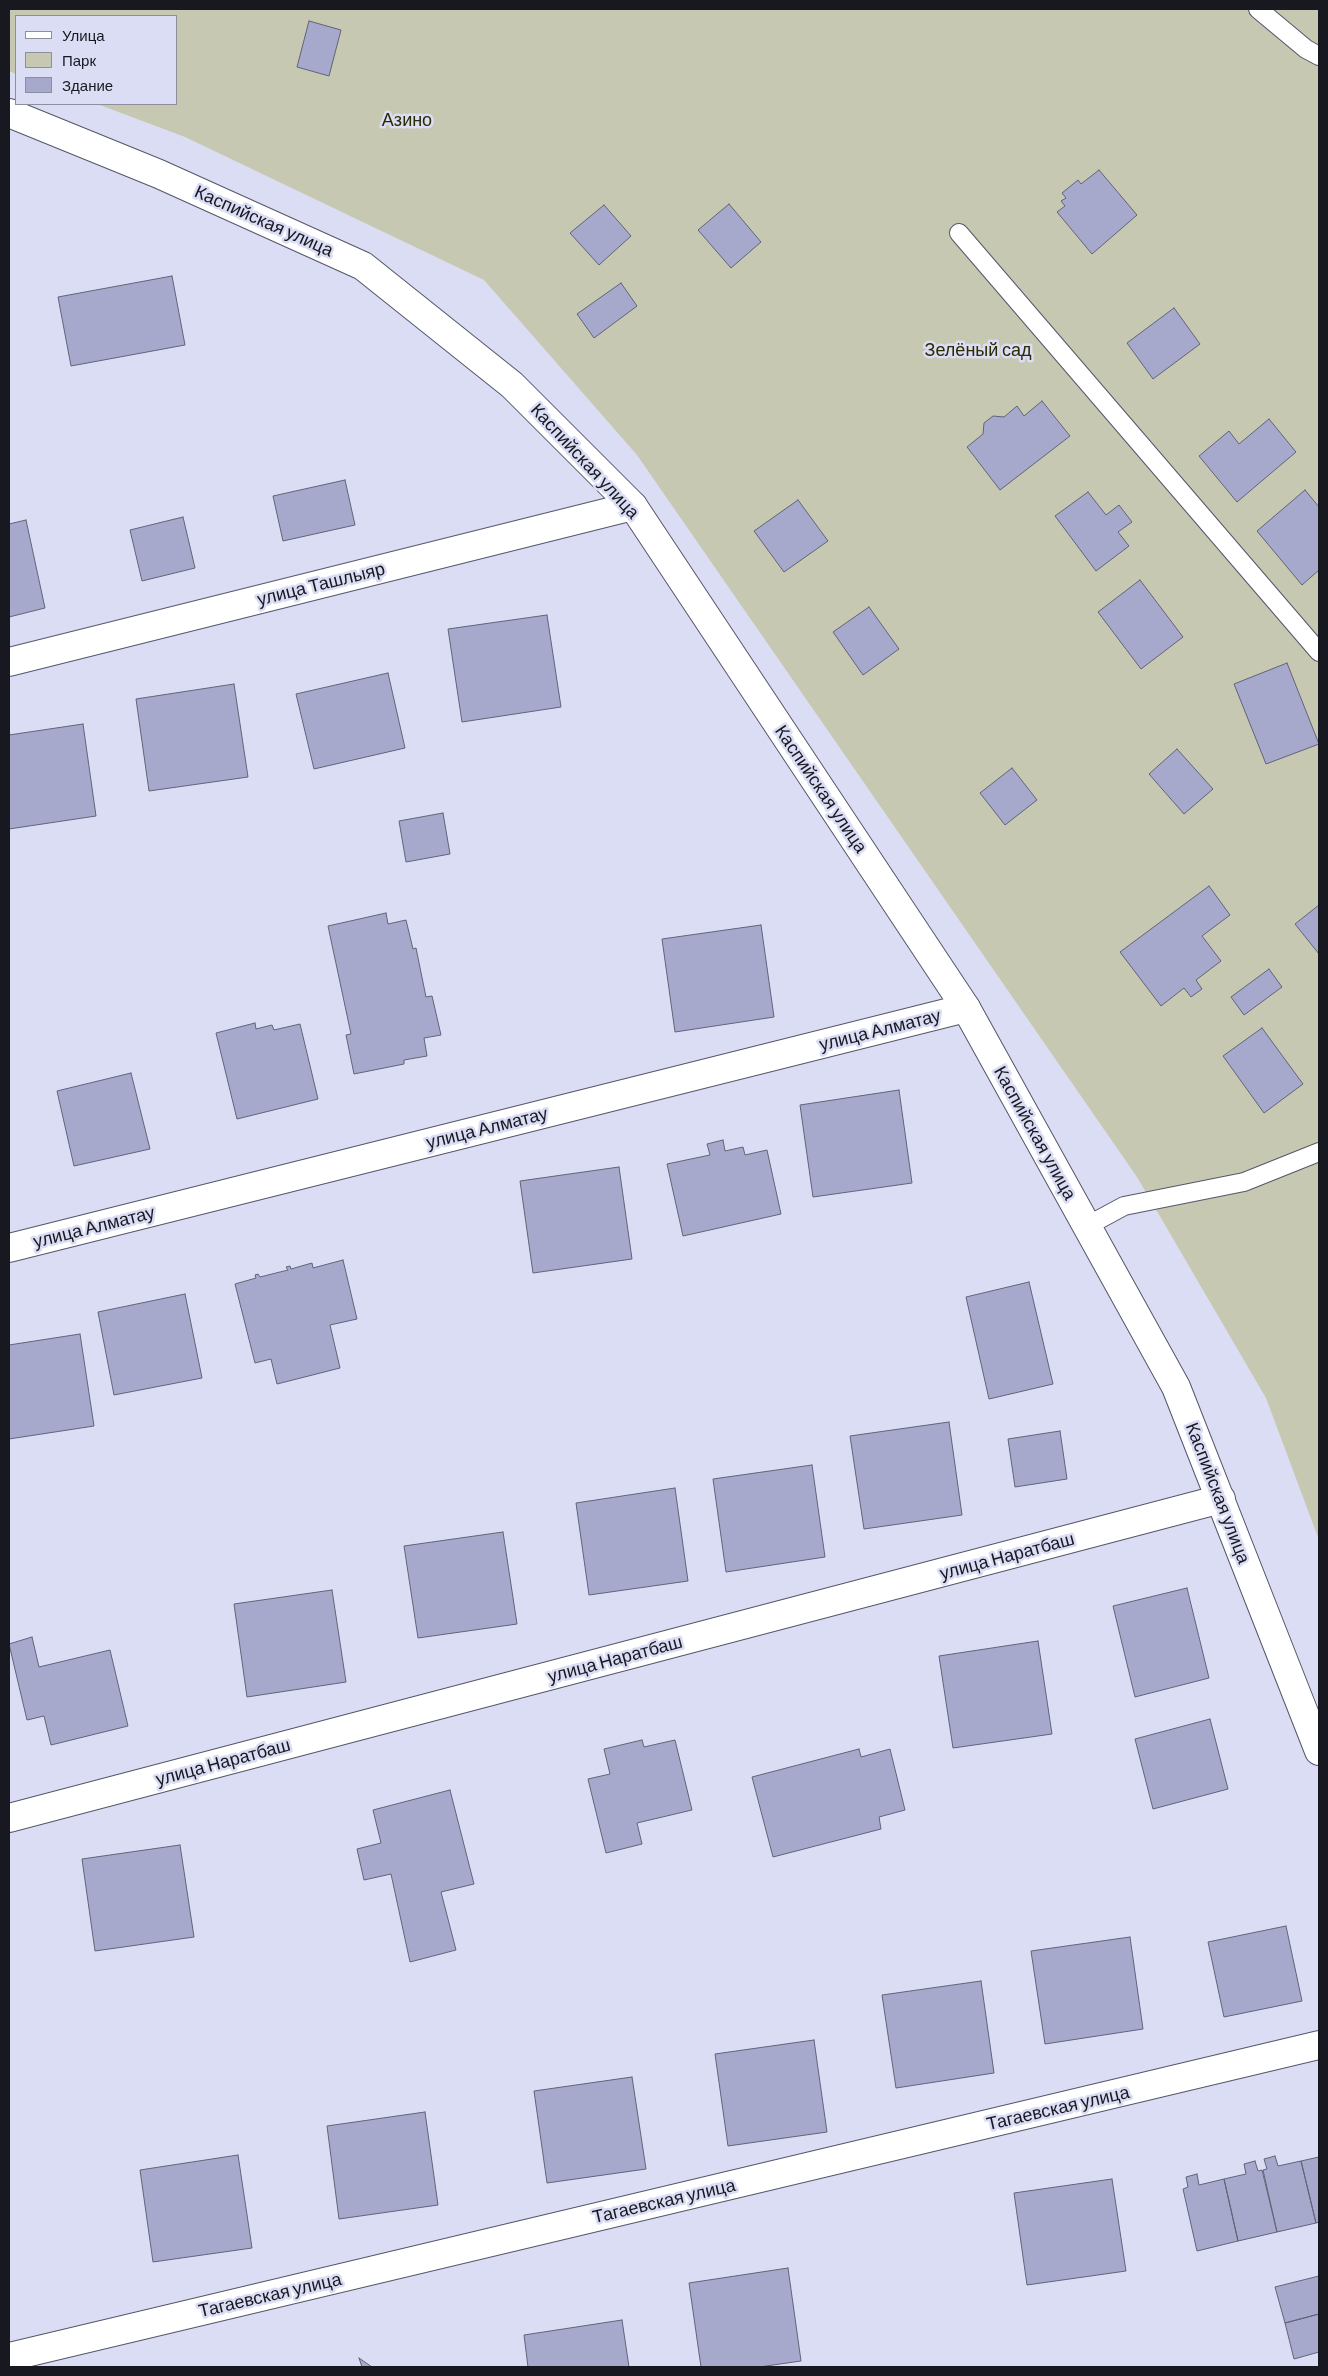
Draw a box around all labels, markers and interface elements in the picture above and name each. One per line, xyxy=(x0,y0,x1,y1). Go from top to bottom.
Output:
legend xyxy=(15,15,178,105)
text: Улица xyxy=(62,26,105,44)
text: Парк xyxy=(62,51,96,69)
text: Здание xyxy=(62,76,113,94)
park label: Азино xyxy=(382,109,432,131)
street label: Каспийская улица xyxy=(191,181,337,261)
park label: Зелёный сад xyxy=(925,339,1031,361)
street label: Каспийская улица xyxy=(526,399,644,523)
street label: улица Ташлыяр xyxy=(255,558,387,610)
street label: Каспийская улица xyxy=(770,721,872,857)
street label: улица Алматау xyxy=(817,1004,943,1056)
street label: Каспийская улица xyxy=(989,1062,1081,1204)
street label: улица Алматау xyxy=(424,1102,550,1154)
street label: улица Алматау xyxy=(31,1201,157,1253)
street label: Каспийская улица xyxy=(1181,1419,1255,1567)
street label: улица Наратбаш xyxy=(937,1528,1077,1584)
street label: улица Наратбаш xyxy=(545,1631,685,1687)
street label: улица Наратбаш xyxy=(153,1734,293,1790)
street label: Тагаевская улица xyxy=(985,2081,1131,2135)
street label: Тагаевская улица xyxy=(591,2174,737,2228)
street label: Тагаевская улица xyxy=(197,2268,343,2322)

